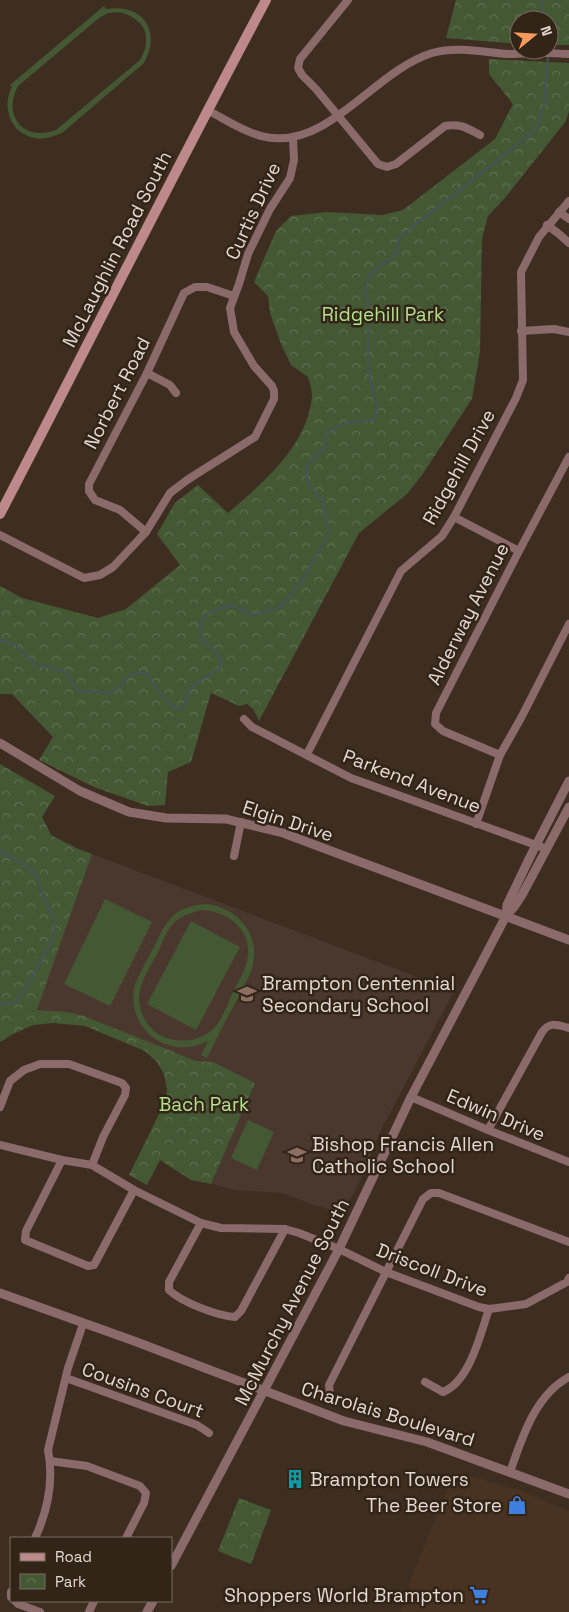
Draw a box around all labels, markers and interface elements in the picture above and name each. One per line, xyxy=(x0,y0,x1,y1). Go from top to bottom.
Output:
north arrow xyxy=(509,10,559,60)
text: N xyxy=(536,24,556,38)
street label: McLaughlin Road South xyxy=(57,147,177,351)
street label: Curtis Drive xyxy=(220,158,286,264)
park label: Ridgehill Park xyxy=(322,302,444,327)
street label: Norbert Road xyxy=(78,333,156,453)
street label: Ridgehill Drive xyxy=(417,405,501,529)
street label: Alderway Avenue xyxy=(421,539,515,689)
street label: Parkend Avenue xyxy=(339,743,485,819)
street label: Elgin Drive xyxy=(239,795,337,847)
place label: Brampton Centennial Secondary School xyxy=(262,971,455,1018)
school or university icon: Brampton Centennial Secondary School xyxy=(236,983,258,1005)
street label: Edwin Drive xyxy=(443,1083,549,1147)
park label: Bach Park xyxy=(159,1092,249,1117)
place label: Bishop Francis Allen Catholic School xyxy=(312,1132,494,1179)
school or university icon: Bishop Francis Allen Catholic School xyxy=(286,1144,308,1166)
street label: McMurchy Avenue South xyxy=(229,1194,355,1410)
street label: Driscoll Drive xyxy=(373,1237,491,1303)
street label: Cousins Court xyxy=(78,1356,208,1424)
street label: Charolais Boulevard xyxy=(298,1376,478,1452)
place label: Brampton Towers xyxy=(310,1467,469,1492)
building icon: Brampton Towers xyxy=(284,1468,306,1490)
place label: The Beer Store xyxy=(366,1493,502,1518)
shop icon: The Beer Store xyxy=(506,1494,528,1516)
legend xyxy=(10,1537,172,1602)
text: Road xyxy=(55,1547,92,1566)
text: Park xyxy=(55,1572,86,1591)
place label: Shoppers World Brampton xyxy=(224,1583,464,1608)
supermarket icon: Shoppers World Brampton xyxy=(468,1584,490,1606)

